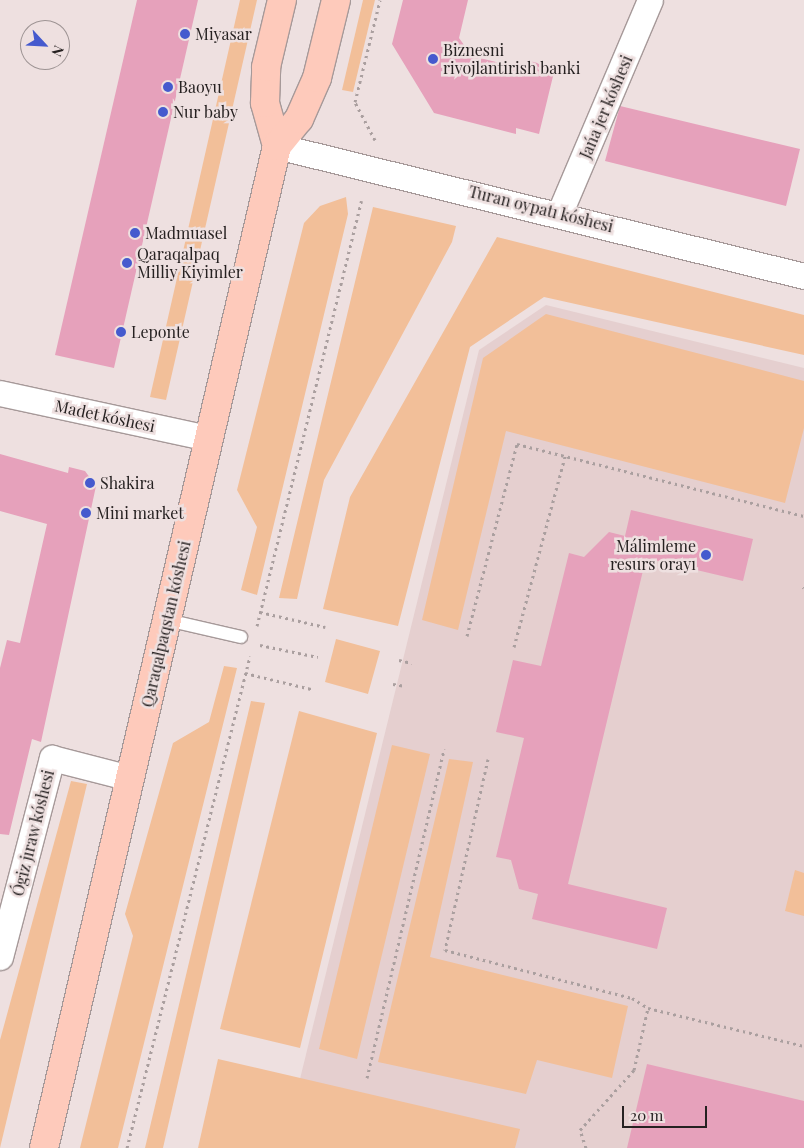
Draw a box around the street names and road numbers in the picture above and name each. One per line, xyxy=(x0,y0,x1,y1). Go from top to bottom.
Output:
street label: Jańa jer kóshesi xyxy=(575,52,637,162)
street label: Turan oypatı kóshesi xyxy=(467,182,615,236)
street label: Madet kóshesi xyxy=(53,396,157,436)
street label: Qaraqalpaqstan kóshesi xyxy=(137,539,195,709)
street label: Ógiz jıraw kóshesi xyxy=(8,767,58,899)

